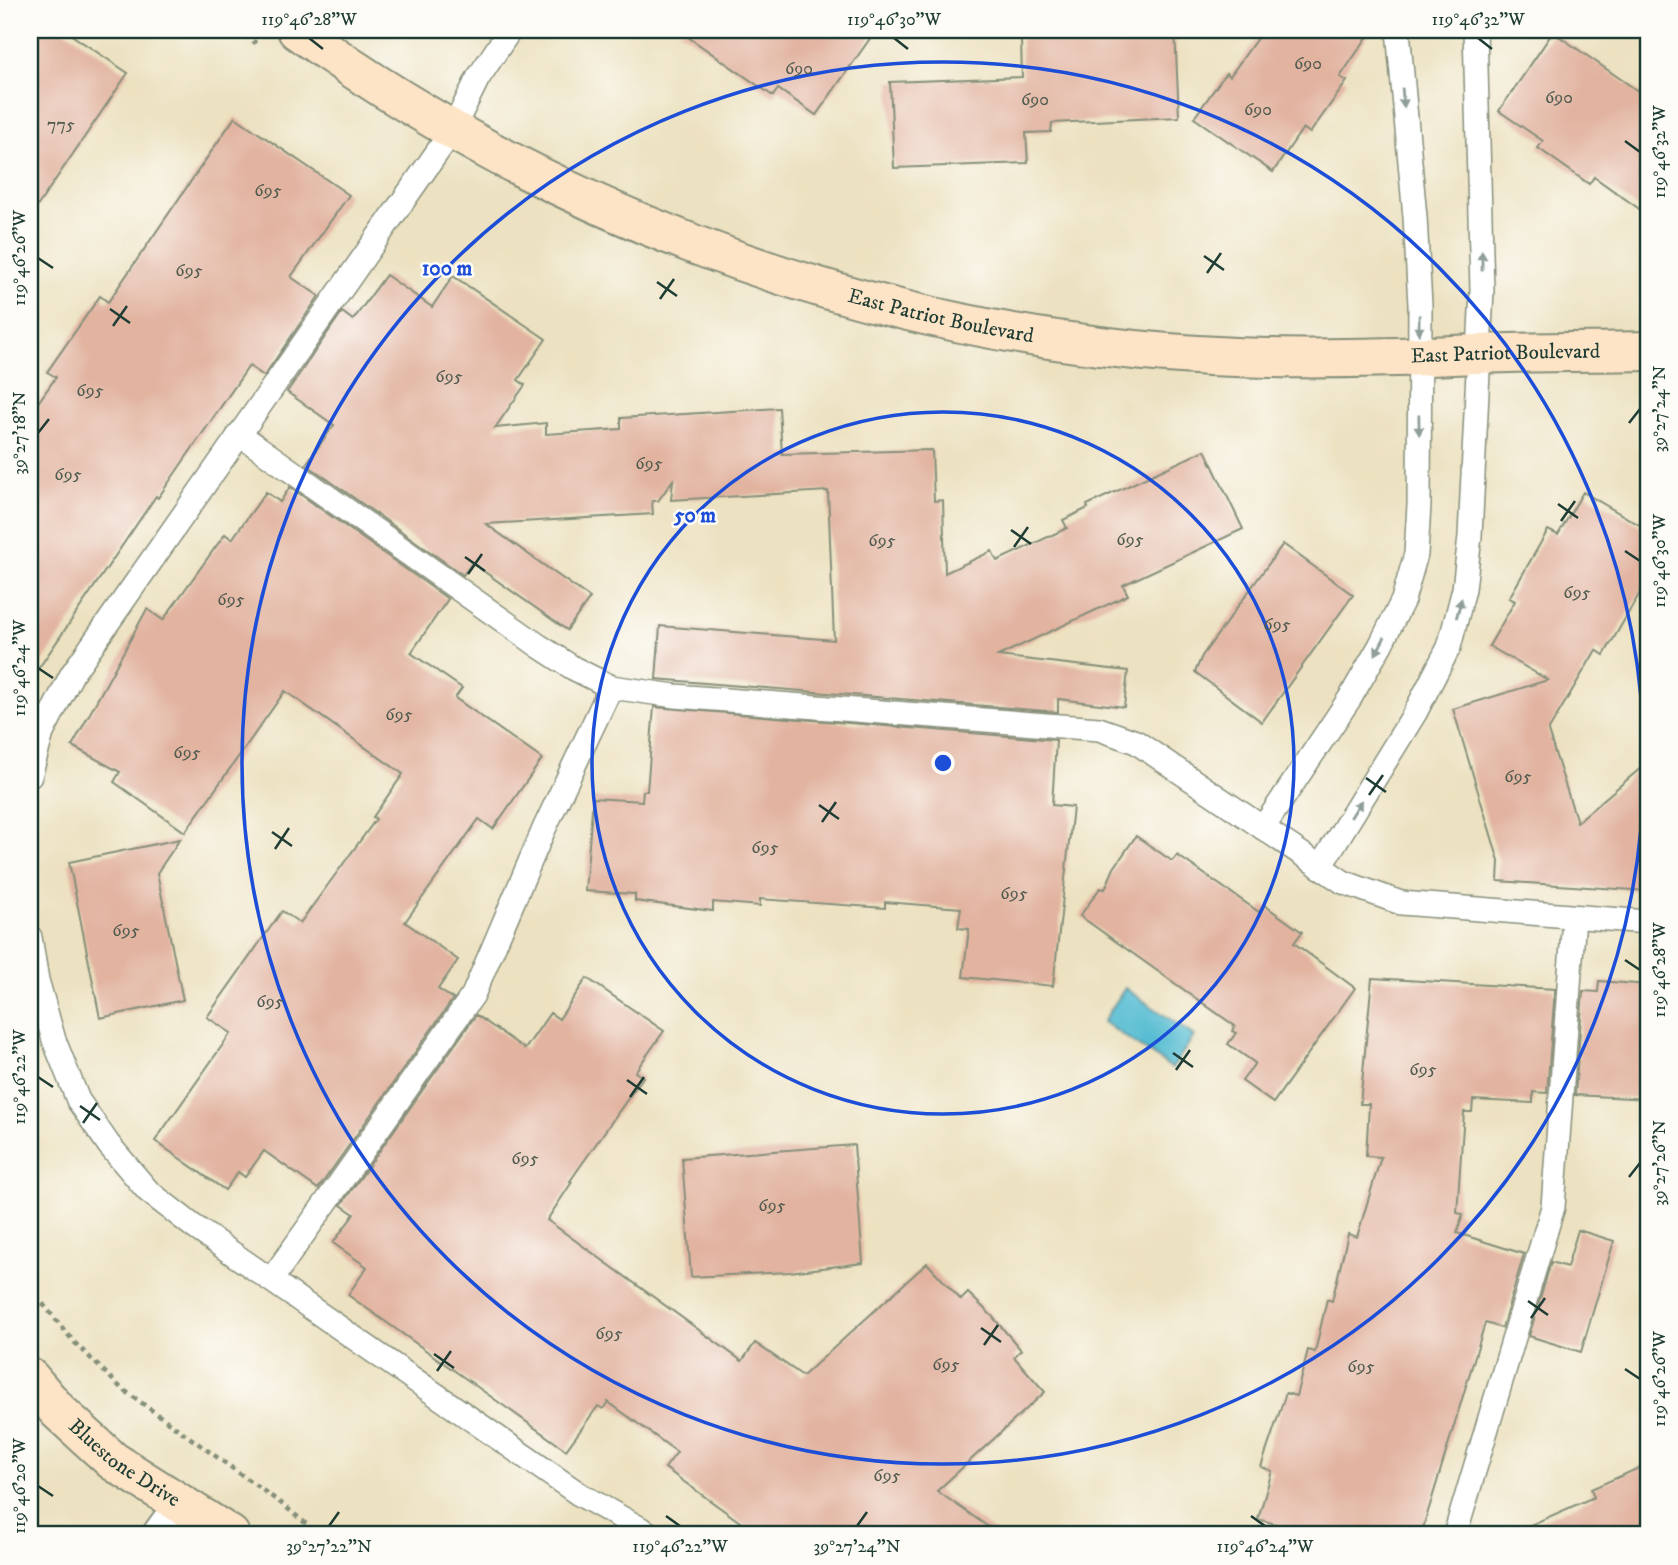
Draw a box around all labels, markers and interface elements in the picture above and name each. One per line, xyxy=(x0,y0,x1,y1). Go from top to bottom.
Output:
text: 119°46'28"W xyxy=(261,9,357,31)
text: 119°46'30"W xyxy=(847,9,942,31)
text: 119°46'32"W xyxy=(1431,9,1525,31)
house number: 690 xyxy=(1294,53,1322,75)
house number: 690 xyxy=(785,58,813,80)
one-way arrow xyxy=(1398,87,1409,109)
house number: 690 xyxy=(1545,87,1573,109)
house number: 690 xyxy=(1021,89,1049,111)
house number: 690 xyxy=(1244,99,1272,121)
text: 119°46'32"W xyxy=(1649,105,1671,199)
house number: 775 xyxy=(47,114,75,136)
house number: 695 xyxy=(254,180,282,202)
text: 119°46'26"W xyxy=(9,210,31,306)
one-way arrow xyxy=(1476,250,1487,272)
text: 100 m xyxy=(422,256,472,282)
house number: 695 xyxy=(175,260,203,282)
street label: East Patriot Boulevard xyxy=(845,283,1036,349)
one-way arrow xyxy=(1413,314,1425,336)
street label: East Patriot Boulevard xyxy=(1410,339,1601,370)
text: 39°27'24"N xyxy=(1649,365,1671,452)
house number: 695 xyxy=(435,366,463,388)
house number: 695 xyxy=(76,380,104,402)
text: 39°27'18"N xyxy=(9,391,31,475)
one-way arrow xyxy=(1413,415,1425,437)
house number: 695 xyxy=(635,453,663,475)
house number: 695 xyxy=(54,464,82,486)
text: 50 m xyxy=(673,503,716,529)
text: 119°46'30"W xyxy=(1649,513,1671,608)
house number: 695 xyxy=(1116,529,1144,551)
house number: 695 xyxy=(868,530,896,552)
house number: 695 xyxy=(1563,582,1591,604)
house number: 695 xyxy=(217,589,245,611)
one-way arrow xyxy=(1454,597,1465,619)
house number: 695 xyxy=(1263,614,1291,636)
text: 119°46'24"W xyxy=(9,619,31,716)
one-way arrow xyxy=(1374,636,1386,655)
house number: 695 xyxy=(385,704,413,726)
house number: 695 xyxy=(173,742,201,764)
centre of rings xyxy=(931,751,955,775)
house number: 695 xyxy=(1504,766,1532,788)
one-way arrow xyxy=(1350,799,1363,819)
house number: 695 xyxy=(751,837,779,859)
house number: 695 xyxy=(1000,883,1028,905)
house number: 695 xyxy=(112,920,140,942)
text: 119°46'28"W xyxy=(1649,922,1671,1018)
house number: 695 xyxy=(256,991,284,1013)
text: 119°46'22"W xyxy=(9,1029,31,1125)
house number: 695 xyxy=(1409,1059,1437,1081)
text: 39°27'26"N xyxy=(1649,1120,1671,1206)
house number: 695 xyxy=(511,1148,539,1170)
house number: 695 xyxy=(758,1195,786,1217)
house number: 695 xyxy=(595,1323,623,1345)
text: 119°46'26"W xyxy=(1649,1331,1671,1427)
house number: 695 xyxy=(932,1354,960,1376)
house number: 695 xyxy=(1347,1356,1375,1378)
street label: Bluestone Drive xyxy=(63,1414,185,1513)
text: 119°46'20"W xyxy=(9,1437,31,1534)
house number: 695 xyxy=(873,1465,901,1487)
text: 39°27'22"N xyxy=(286,1536,372,1558)
text: 119°46'22"W xyxy=(632,1536,728,1558)
text: 39°27'24"N xyxy=(814,1536,901,1558)
text: 119°46'24"W xyxy=(1217,1536,1314,1558)

